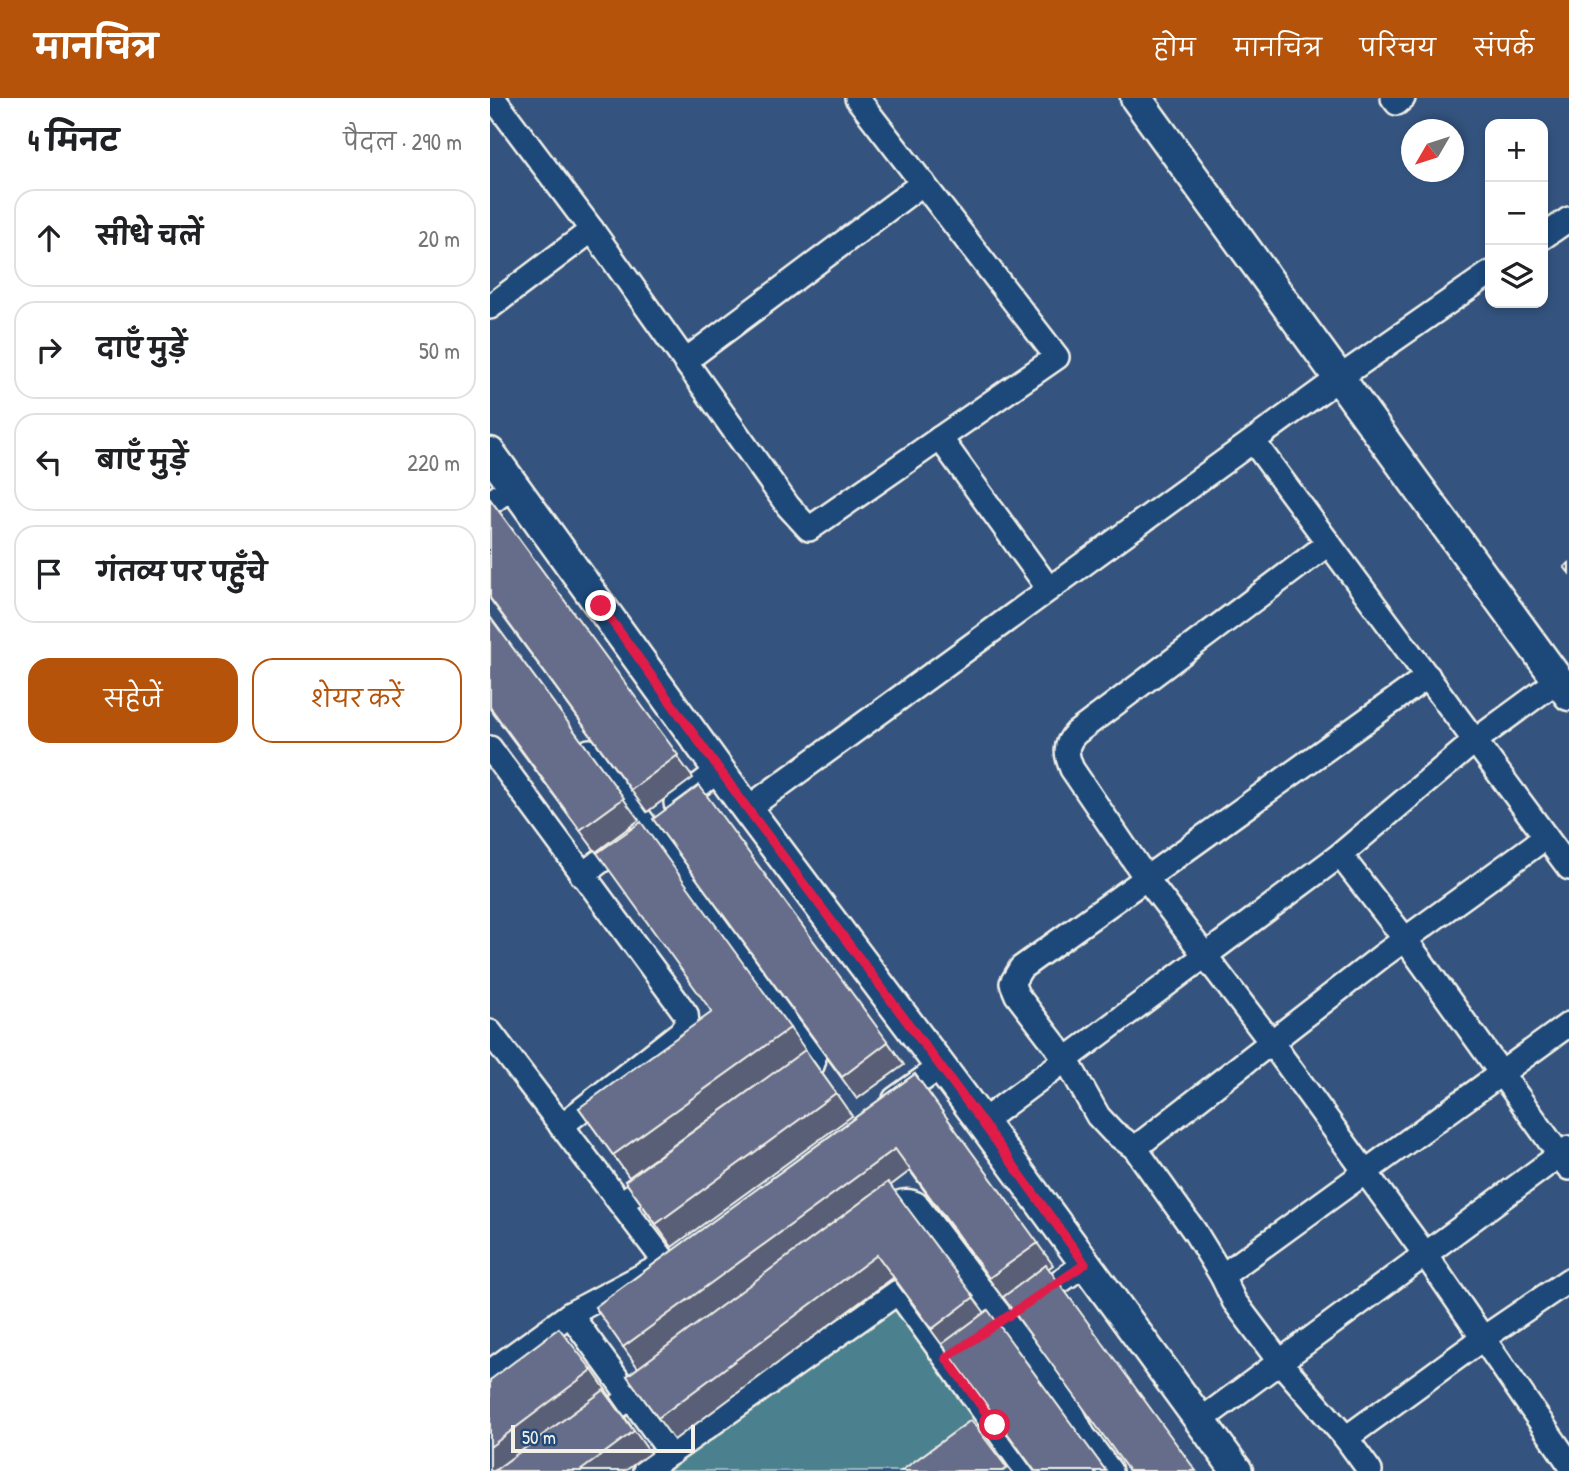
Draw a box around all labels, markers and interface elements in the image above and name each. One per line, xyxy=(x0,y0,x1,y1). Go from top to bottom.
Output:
text: मानचित्र xyxy=(35,24,158,68)
text: होम xyxy=(1153,31,1196,63)
text: मानचित्र xyxy=(1234,31,1322,63)
text: परिचय xyxy=(1360,31,1436,63)
text: संपर्क xyxy=(1474,31,1534,63)
north arrow xyxy=(1401,119,1464,182)
map controls xyxy=(1485,119,1548,308)
button: + xyxy=(1485,119,1548,182)
text: 4 मिनट xyxy=(28,120,119,160)
text: पैदल · 290 m xyxy=(343,126,462,157)
button: − xyxy=(1485,182,1548,245)
text: सीधे चलें xyxy=(97,218,203,253)
icon: ahead xyxy=(30,219,68,257)
text: 20 m xyxy=(418,223,460,254)
button: layers xyxy=(1485,245,1548,308)
text: दाएँ मुड़ें xyxy=(97,330,187,365)
icon: right xyxy=(30,331,68,369)
text: 50 m xyxy=(419,335,460,366)
text: बाएँ मुड़ें xyxy=(97,442,188,477)
icon: left xyxy=(30,443,68,481)
text: 220 m xyxy=(407,447,460,478)
text: गंतव्य पर पहुँचे xyxy=(97,554,267,589)
icon: arrive xyxy=(30,555,68,593)
route end xyxy=(585,590,616,621)
button: सहेजें xyxy=(28,658,238,743)
button: शेयर करें xyxy=(252,658,462,743)
route start xyxy=(979,1409,1010,1440)
scale bar xyxy=(511,1422,695,1454)
text: 50 m xyxy=(522,1424,556,1450)

